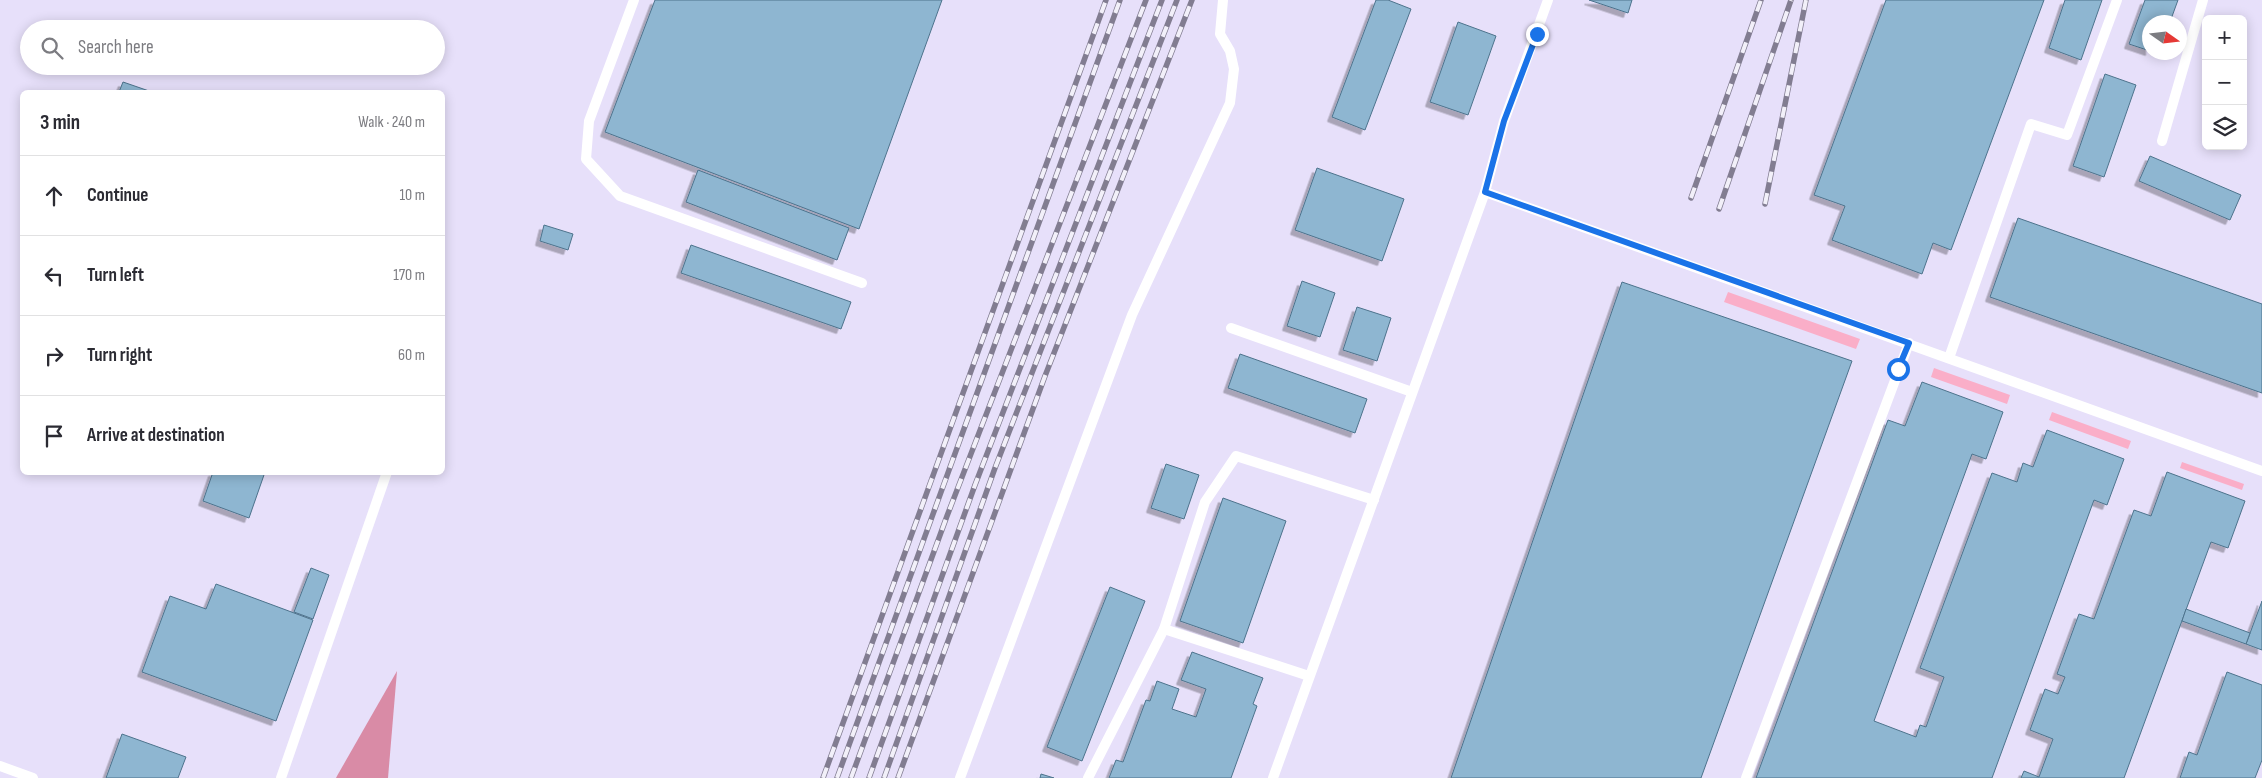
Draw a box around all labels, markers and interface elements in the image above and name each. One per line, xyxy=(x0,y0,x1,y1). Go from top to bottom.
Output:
north arrow xyxy=(2142,15,2187,60)
map controls xyxy=(2202,15,2247,150)
button: + xyxy=(2202,15,2247,60)
search box xyxy=(20,20,445,75)
route end xyxy=(1526,23,1549,46)
icon: search xyxy=(38,34,66,62)
text: Search here xyxy=(78,36,154,59)
button: − xyxy=(2202,60,2247,105)
button: layers xyxy=(2202,105,2247,150)
text: 3 min xyxy=(40,110,80,135)
text: Walk · 240 m xyxy=(358,113,425,132)
icon: ahead xyxy=(40,182,68,210)
text: Continue xyxy=(87,184,148,207)
text: 10 m xyxy=(399,186,425,205)
icon: left xyxy=(40,262,68,290)
text: Turn left xyxy=(87,264,144,287)
text: 170 m xyxy=(393,266,425,285)
icon: right xyxy=(40,342,68,370)
text: Turn right xyxy=(87,344,152,367)
text: 60 m xyxy=(398,346,425,365)
route start xyxy=(1887,358,1910,381)
icon: arrive xyxy=(40,422,68,450)
text: Arrive at destination xyxy=(87,424,225,447)

